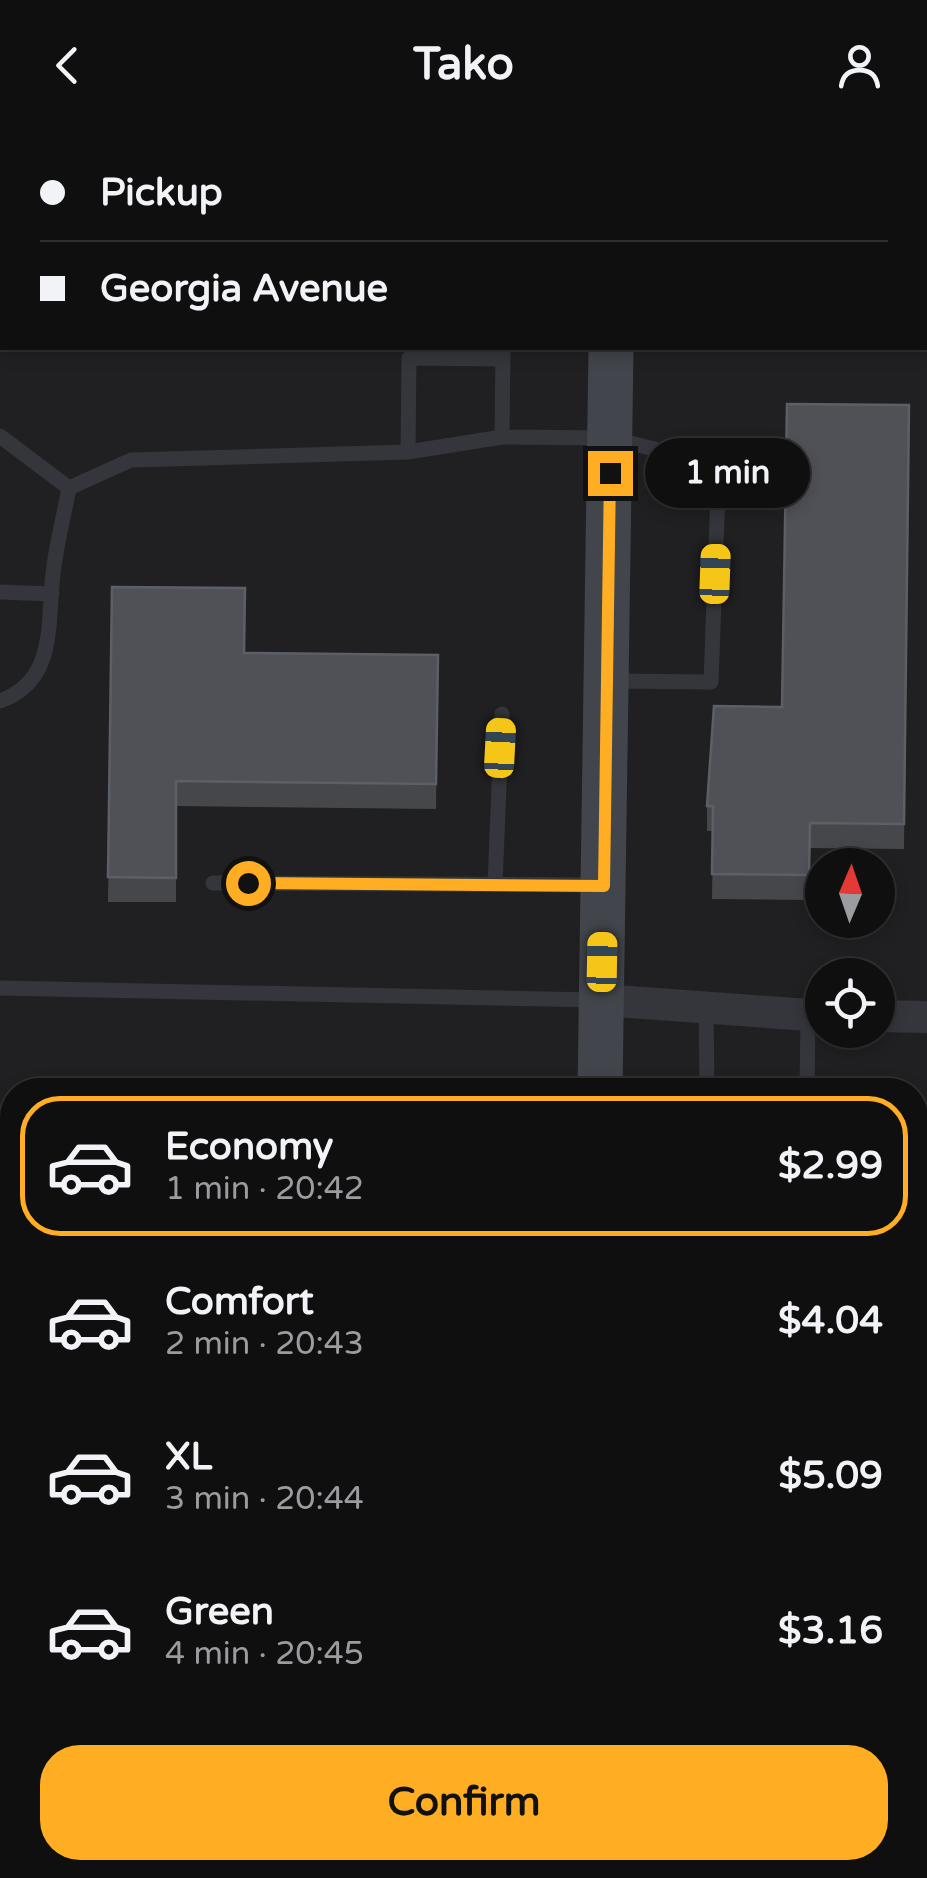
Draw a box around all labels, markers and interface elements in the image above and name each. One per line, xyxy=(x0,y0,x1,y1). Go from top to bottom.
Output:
icon: back xyxy=(40,38,95,93)
text: Tako xyxy=(413,38,514,92)
icon: person xyxy=(832,38,887,93)
text: Pickup xyxy=(100,170,223,216)
text: Georgia Avenue xyxy=(100,266,388,312)
callout: 1 min xyxy=(645,438,810,508)
route end xyxy=(588,451,633,496)
text: 1 min xyxy=(685,454,770,492)
car xyxy=(699,543,731,605)
car xyxy=(483,717,517,779)
north arrow xyxy=(805,848,895,938)
map controls xyxy=(805,848,895,1048)
route start xyxy=(226,861,271,906)
car xyxy=(586,932,618,992)
button: locate xyxy=(805,958,895,1048)
icon: car xyxy=(45,1121,135,1211)
text: Economy xyxy=(165,1124,333,1170)
text: $2.99 xyxy=(778,1143,883,1189)
text: 1 min · 20:42 xyxy=(165,1170,364,1208)
icon: car xyxy=(45,1276,135,1366)
text: Comfort xyxy=(165,1279,314,1325)
text: $4.04 xyxy=(778,1298,883,1344)
text: 2 min · 20:43 xyxy=(165,1325,364,1363)
icon: car xyxy=(45,1431,135,1521)
text: XL xyxy=(165,1434,212,1480)
text: $5.09 xyxy=(778,1453,883,1499)
text: 3 min · 20:44 xyxy=(165,1480,364,1518)
icon: car xyxy=(45,1586,135,1676)
text: Green xyxy=(165,1589,274,1635)
text: $3.16 xyxy=(778,1608,883,1654)
text: 4 min · 20:45 xyxy=(165,1635,364,1673)
button: Confirm xyxy=(40,1745,888,1860)

